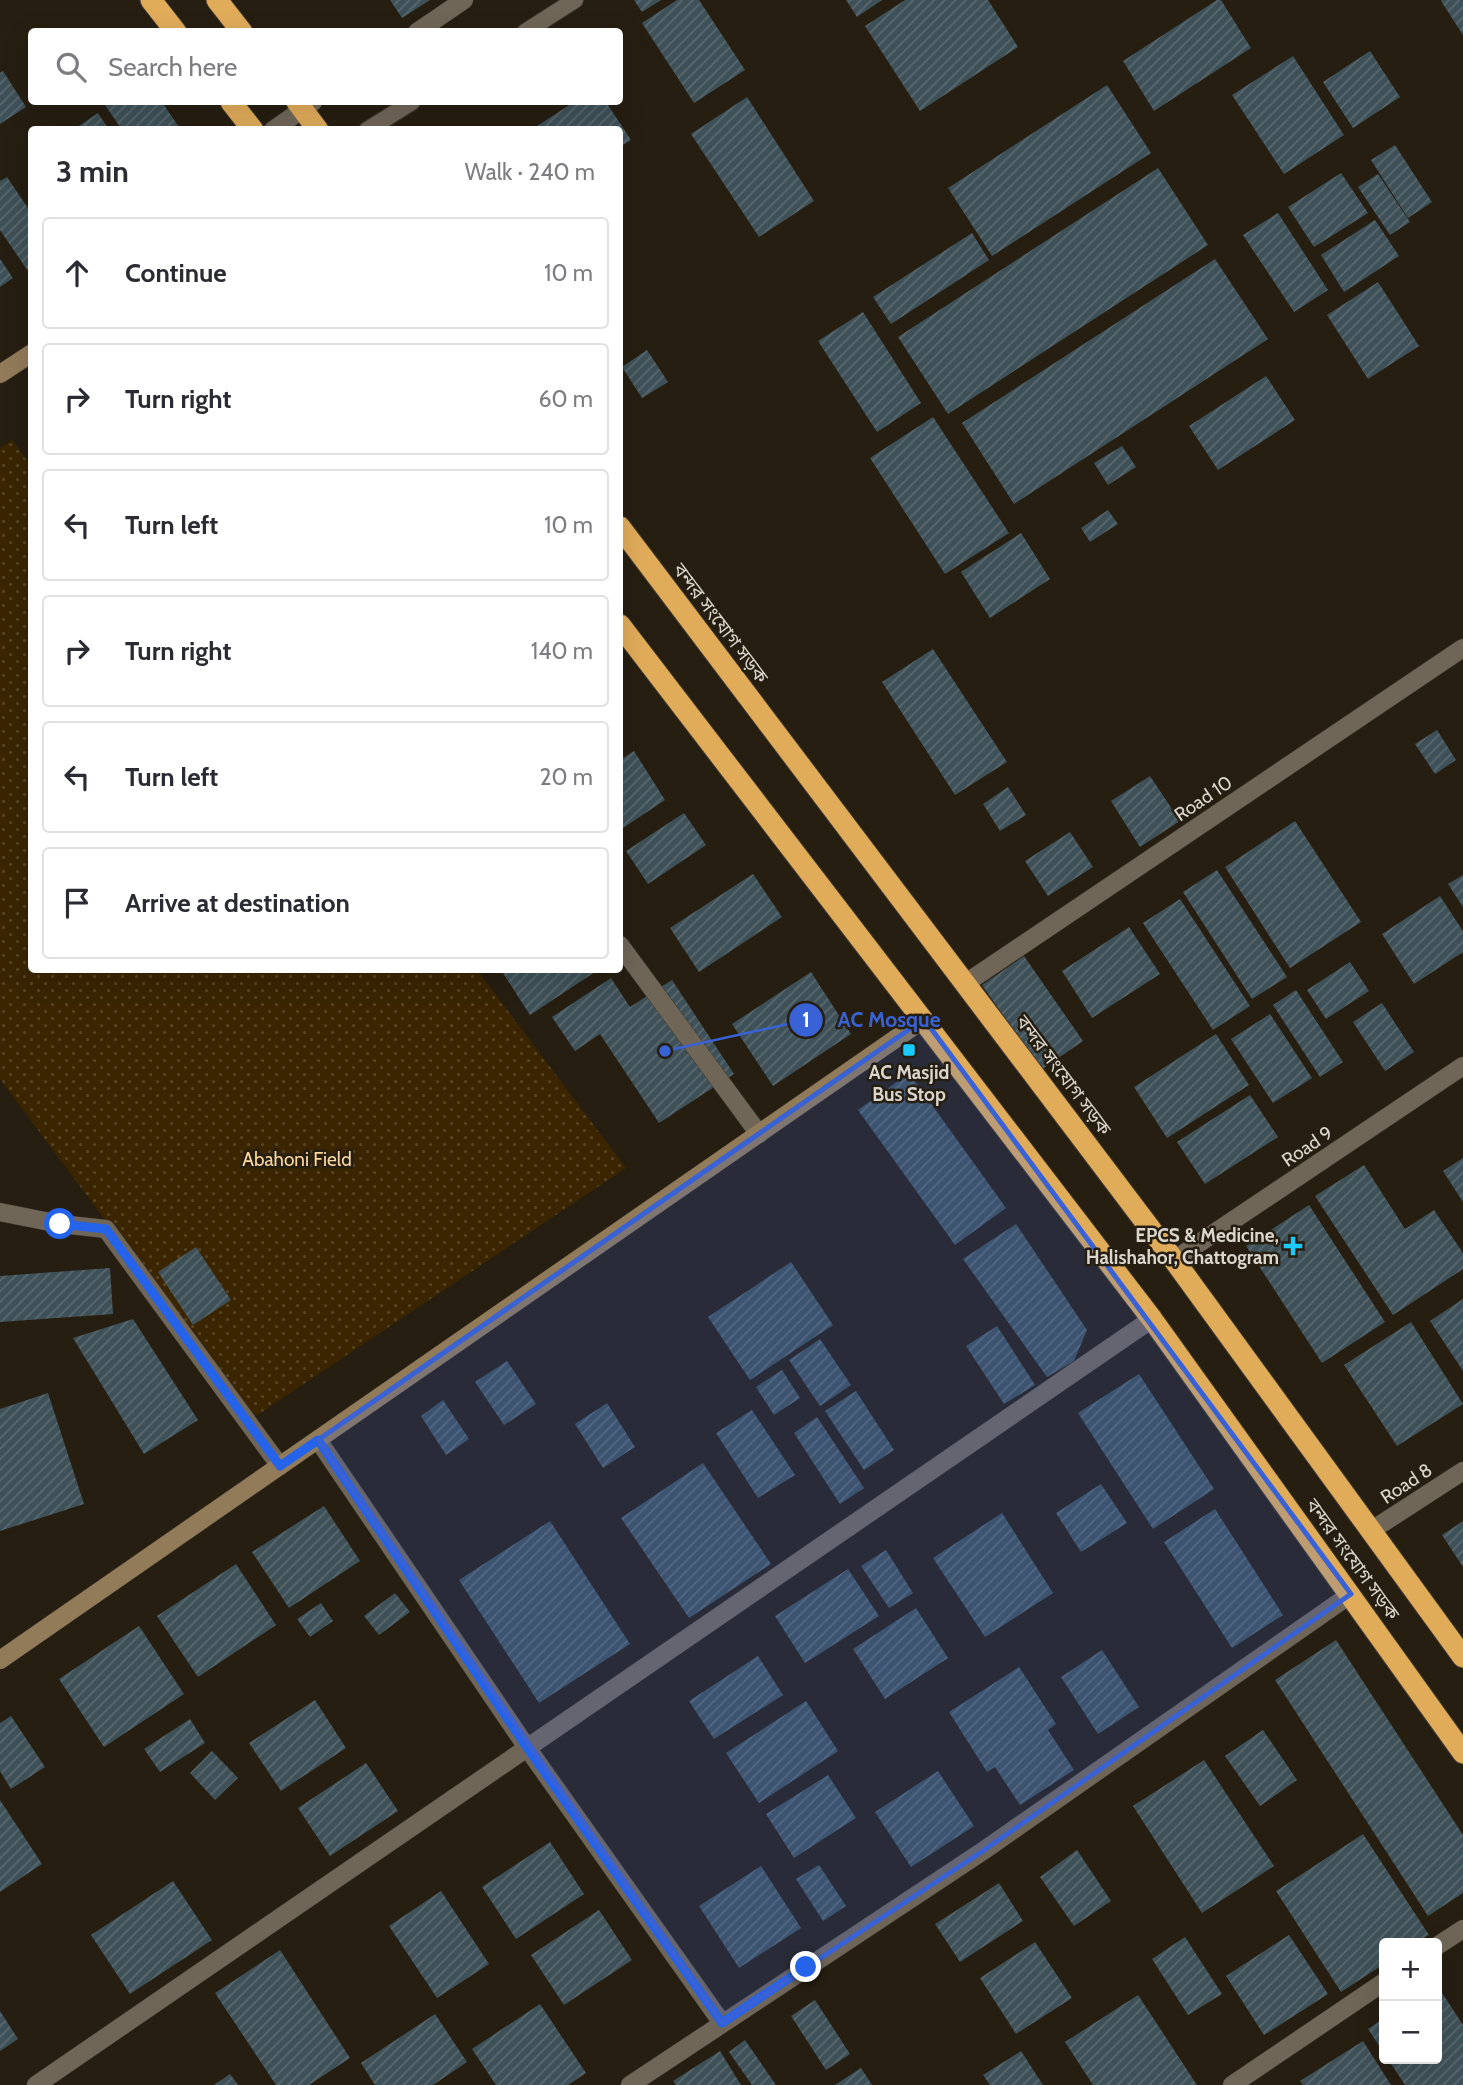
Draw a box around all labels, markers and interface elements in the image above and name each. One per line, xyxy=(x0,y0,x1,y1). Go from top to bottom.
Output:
search box xyxy=(28,28,623,105)
icon: search xyxy=(52,48,90,86)
text: Search here xyxy=(108,51,237,83)
text: 3 min xyxy=(56,153,129,190)
text: Walk · 240 m xyxy=(465,158,595,186)
icon: ahead xyxy=(58,254,96,292)
text: Continue xyxy=(125,257,227,289)
text: 10 m xyxy=(544,259,593,287)
icon: right xyxy=(58,380,96,418)
text: Turn right xyxy=(125,383,231,415)
text: 60 m xyxy=(539,385,593,413)
icon: left xyxy=(58,506,96,544)
text: Turn left xyxy=(125,509,218,541)
text: 10 m xyxy=(544,511,593,539)
street label: বন্দর সংযোগ সড়ক xyxy=(667,558,774,688)
icon: right xyxy=(58,632,96,670)
text: Turn right xyxy=(125,635,231,667)
text: 140 m xyxy=(531,637,593,665)
icon: left xyxy=(58,758,96,796)
text: Turn left xyxy=(125,761,218,793)
text: 20 m xyxy=(540,763,593,791)
street label: Road 10 xyxy=(1170,771,1237,826)
icon: arrive xyxy=(58,884,96,922)
text: Arrive at destination xyxy=(125,887,350,919)
callout: AC Mosque xyxy=(789,999,955,1041)
text: 1 xyxy=(802,1007,810,1032)
text: AC Mosque xyxy=(838,1007,941,1032)
street label: বন্দর সংযোগ সড়ক xyxy=(1010,1010,1117,1140)
marker: AC Masjid Bus Stop xyxy=(901,1042,917,1058)
place label: AC Masjid Bus Stop xyxy=(869,1061,949,1106)
street label: Road 9 xyxy=(1278,1121,1337,1172)
park label: Abahoni Field xyxy=(242,1148,352,1171)
route start xyxy=(44,1208,75,1239)
place label: EPCS & Medicine, Halishahor, Chattogram xyxy=(1086,1224,1279,1269)
marker: EPCS & Medicine, Halishahor, Chattogram xyxy=(1285,1238,1301,1254)
street label: Road 8 xyxy=(1376,1458,1436,1509)
street label: বন্দর সংযোগ সড়ক xyxy=(1300,1493,1405,1625)
map controls xyxy=(1379,1938,1442,2064)
button: + xyxy=(1379,1938,1442,2001)
route end xyxy=(790,1951,821,1982)
button: − xyxy=(1379,2001,1442,2064)

